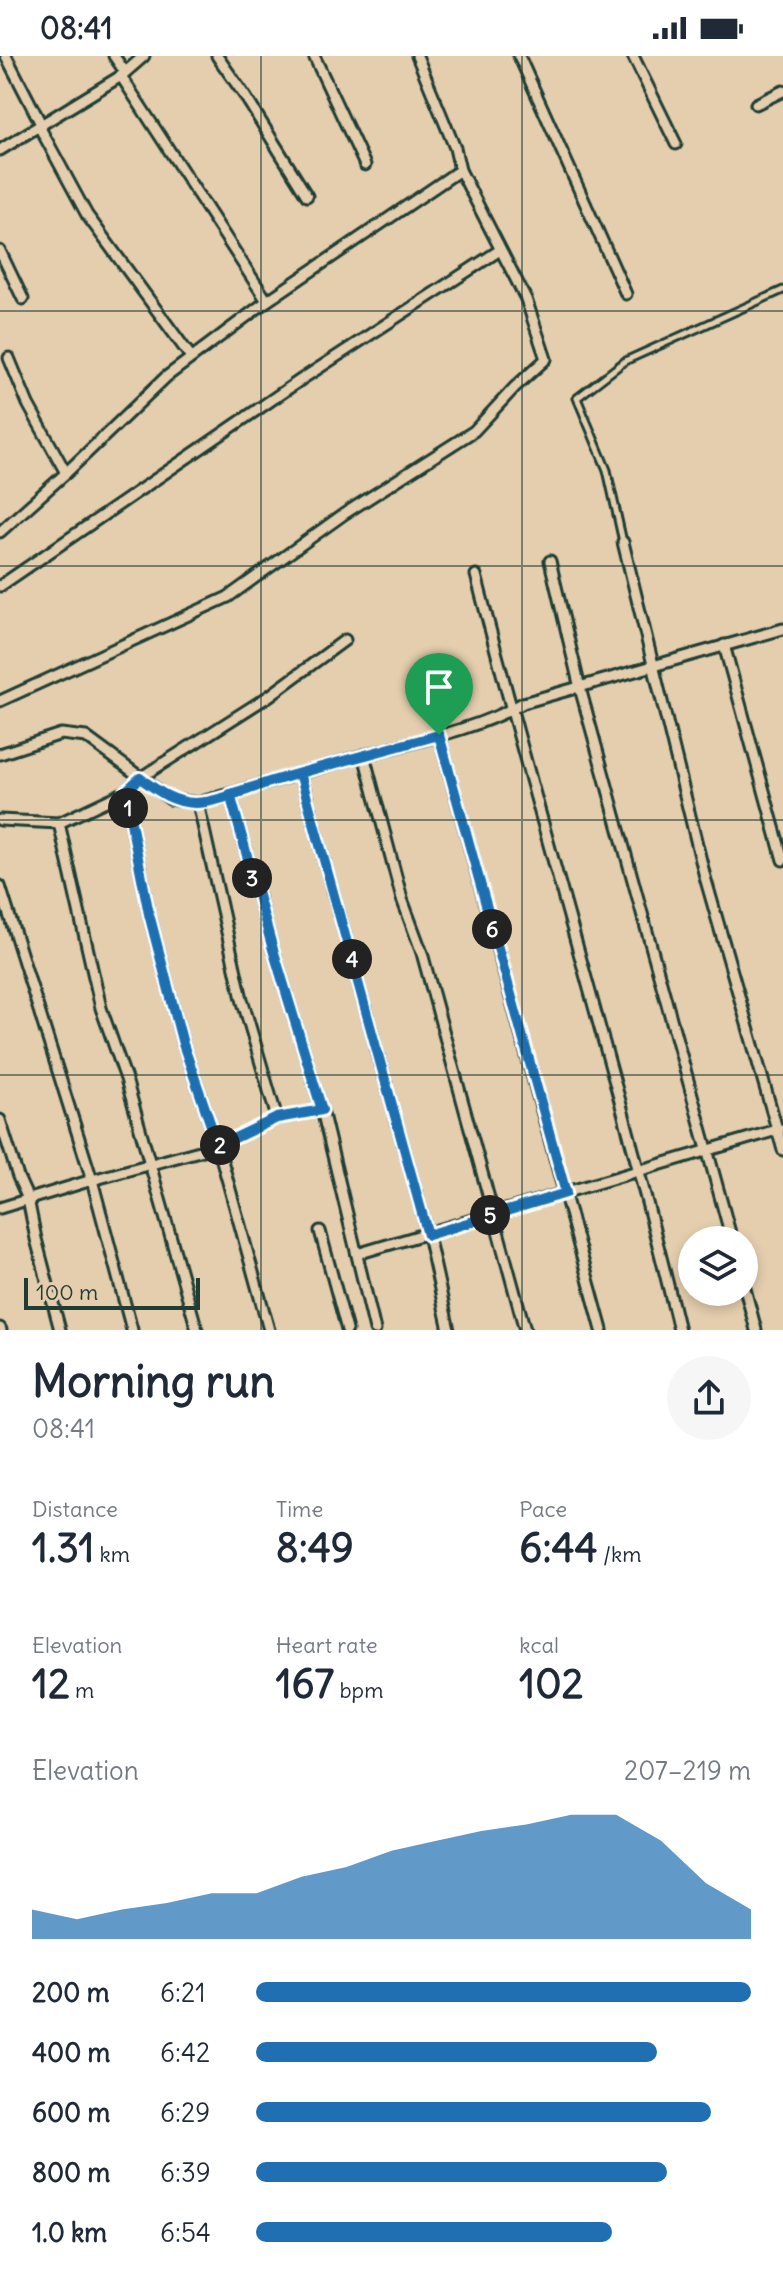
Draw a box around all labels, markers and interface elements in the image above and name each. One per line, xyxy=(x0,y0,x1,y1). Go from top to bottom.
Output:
text: 08:41 xyxy=(40,9,113,47)
pin xyxy=(405,653,473,735)
icon: arrive xyxy=(417,665,461,709)
pin: 1 xyxy=(108,788,148,828)
text: 1 xyxy=(124,794,132,822)
pin: 3 xyxy=(232,858,272,898)
text: 3 xyxy=(246,864,258,892)
pin: 6 xyxy=(472,909,512,949)
text: 6 xyxy=(486,915,498,943)
pin: 4 xyxy=(332,939,372,979)
text: 4 xyxy=(346,945,358,973)
pin: 2 xyxy=(200,1125,240,1165)
text: 2 xyxy=(214,1131,226,1159)
pin: 5 xyxy=(470,1195,510,1235)
text: 5 xyxy=(484,1201,496,1229)
map controls xyxy=(678,1226,758,1306)
button: layers xyxy=(678,1226,758,1306)
scale bar xyxy=(24,1274,200,1310)
text: 100 m xyxy=(36,1278,98,1306)
text: Morning run xyxy=(32,1354,275,1409)
button: share xyxy=(667,1356,751,1440)
text: 08:41 xyxy=(32,1412,95,1445)
text: Distance xyxy=(32,1495,118,1523)
text: Time xyxy=(276,1495,323,1523)
text: Pace xyxy=(519,1495,567,1523)
text: 1.31 xyxy=(32,1523,94,1573)
text: 8:49 xyxy=(276,1523,354,1573)
text: 6:44 xyxy=(519,1523,598,1573)
text: km xyxy=(94,1540,130,1568)
text: /km xyxy=(598,1540,641,1568)
text: Elevation xyxy=(32,1631,122,1659)
text: Heart rate xyxy=(276,1631,378,1659)
text: kcal xyxy=(519,1631,559,1659)
text: 12 xyxy=(32,1659,70,1709)
text: 167 xyxy=(276,1659,334,1709)
text: 102 xyxy=(519,1659,583,1709)
text: m xyxy=(70,1676,94,1704)
text: bpm xyxy=(334,1676,383,1704)
text: Elevation xyxy=(32,1754,139,1787)
text: 207–219 m xyxy=(624,1754,751,1787)
text: 200 m xyxy=(32,1976,109,2009)
text: 6:21 xyxy=(160,1976,205,2009)
text: 400 m xyxy=(32,2036,110,2069)
text: 6:42 xyxy=(160,2036,210,2069)
text: 600 m xyxy=(32,2096,110,2129)
text: 6:29 xyxy=(160,2096,210,2129)
text: 800 m xyxy=(32,2156,110,2189)
text: 6:39 xyxy=(160,2156,211,2189)
text: 1.0 km xyxy=(32,2216,107,2249)
text: 6:54 xyxy=(160,2216,211,2249)

